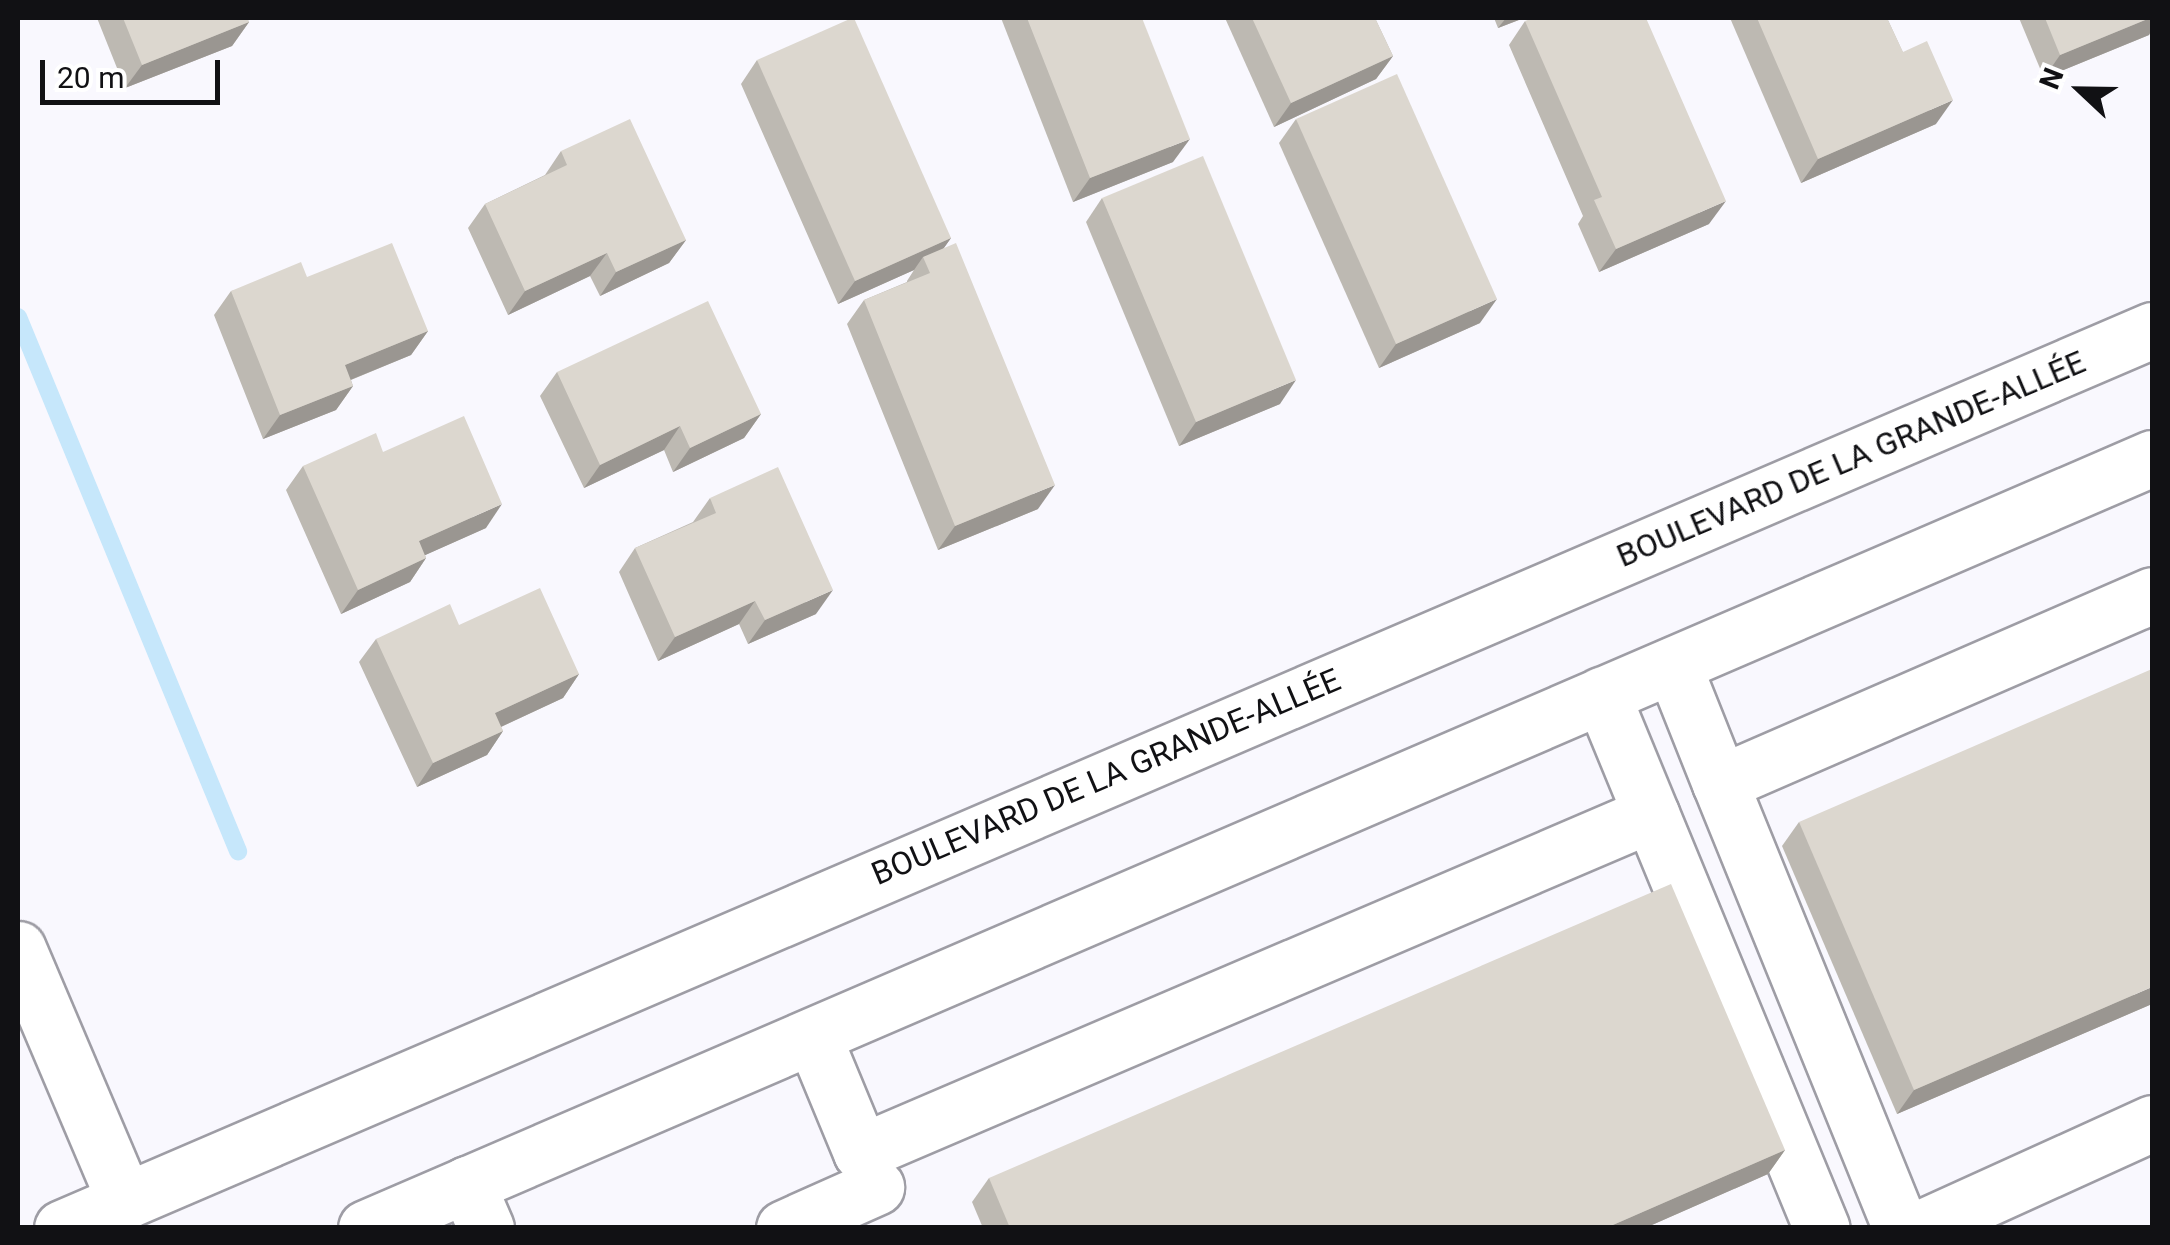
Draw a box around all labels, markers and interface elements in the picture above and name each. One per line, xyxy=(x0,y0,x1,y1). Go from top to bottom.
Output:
scale bar xyxy=(45,40,225,102)
north arrow xyxy=(2030,40,2130,140)
text: 20 m xyxy=(57,60,124,95)
text: N xyxy=(2033,63,2071,94)
street label: BOULEVARD DE LA GRANDE-ALLÉE xyxy=(1611,343,2091,575)
street label: BOULEVARD DE LA GRANDE-ALLÉE xyxy=(866,661,1346,893)

